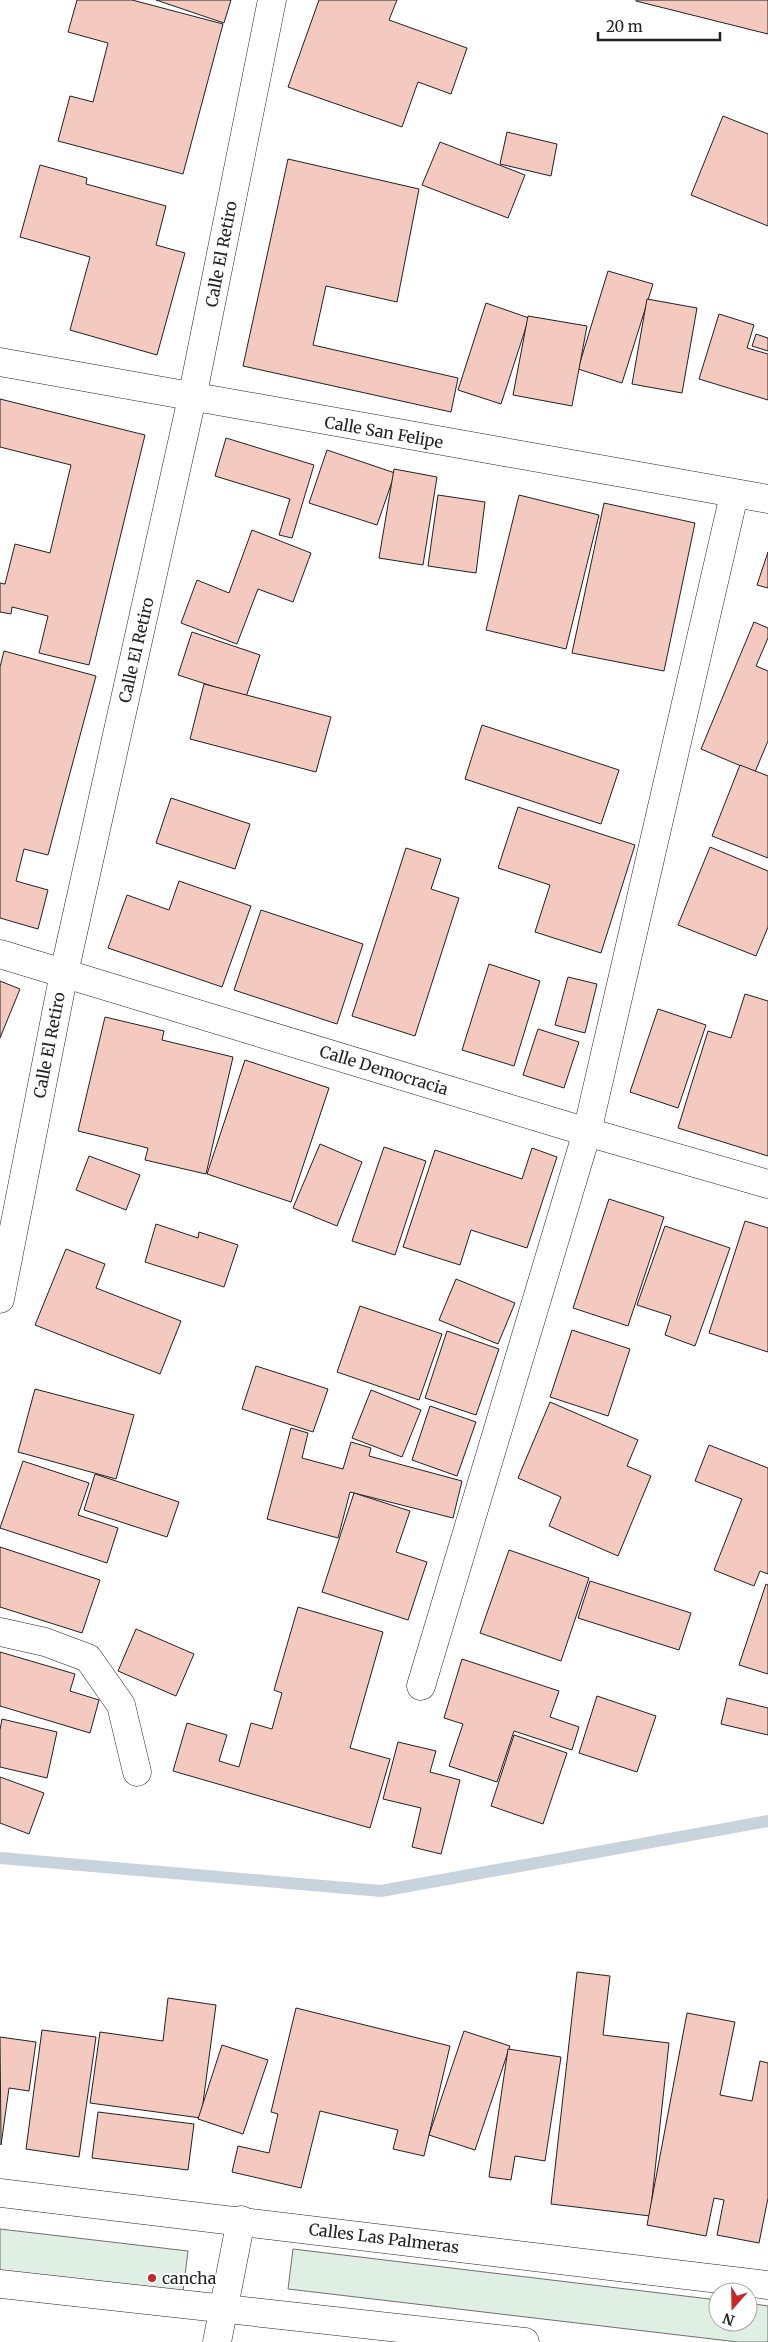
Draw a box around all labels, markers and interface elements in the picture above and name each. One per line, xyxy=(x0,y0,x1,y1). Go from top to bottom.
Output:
scale bar xyxy=(598,10,720,42)
text: 20 m xyxy=(606,17,643,36)
street label: Calle El Retiro xyxy=(201,199,241,309)
street label: Calle San Felipe xyxy=(323,412,445,452)
street label: Calle El Retiro xyxy=(114,595,158,705)
street label: Calle El Retiro xyxy=(29,990,69,1100)
street label: Calle Democracia xyxy=(317,1041,451,1099)
street label: Calles Las Palmeras xyxy=(308,2219,460,2257)
place label: cancha xyxy=(162,2268,217,2288)
marker: cancha xyxy=(146,2272,158,2284)
north arrow xyxy=(708,2282,758,2332)
text: N xyxy=(720,2309,737,2330)

